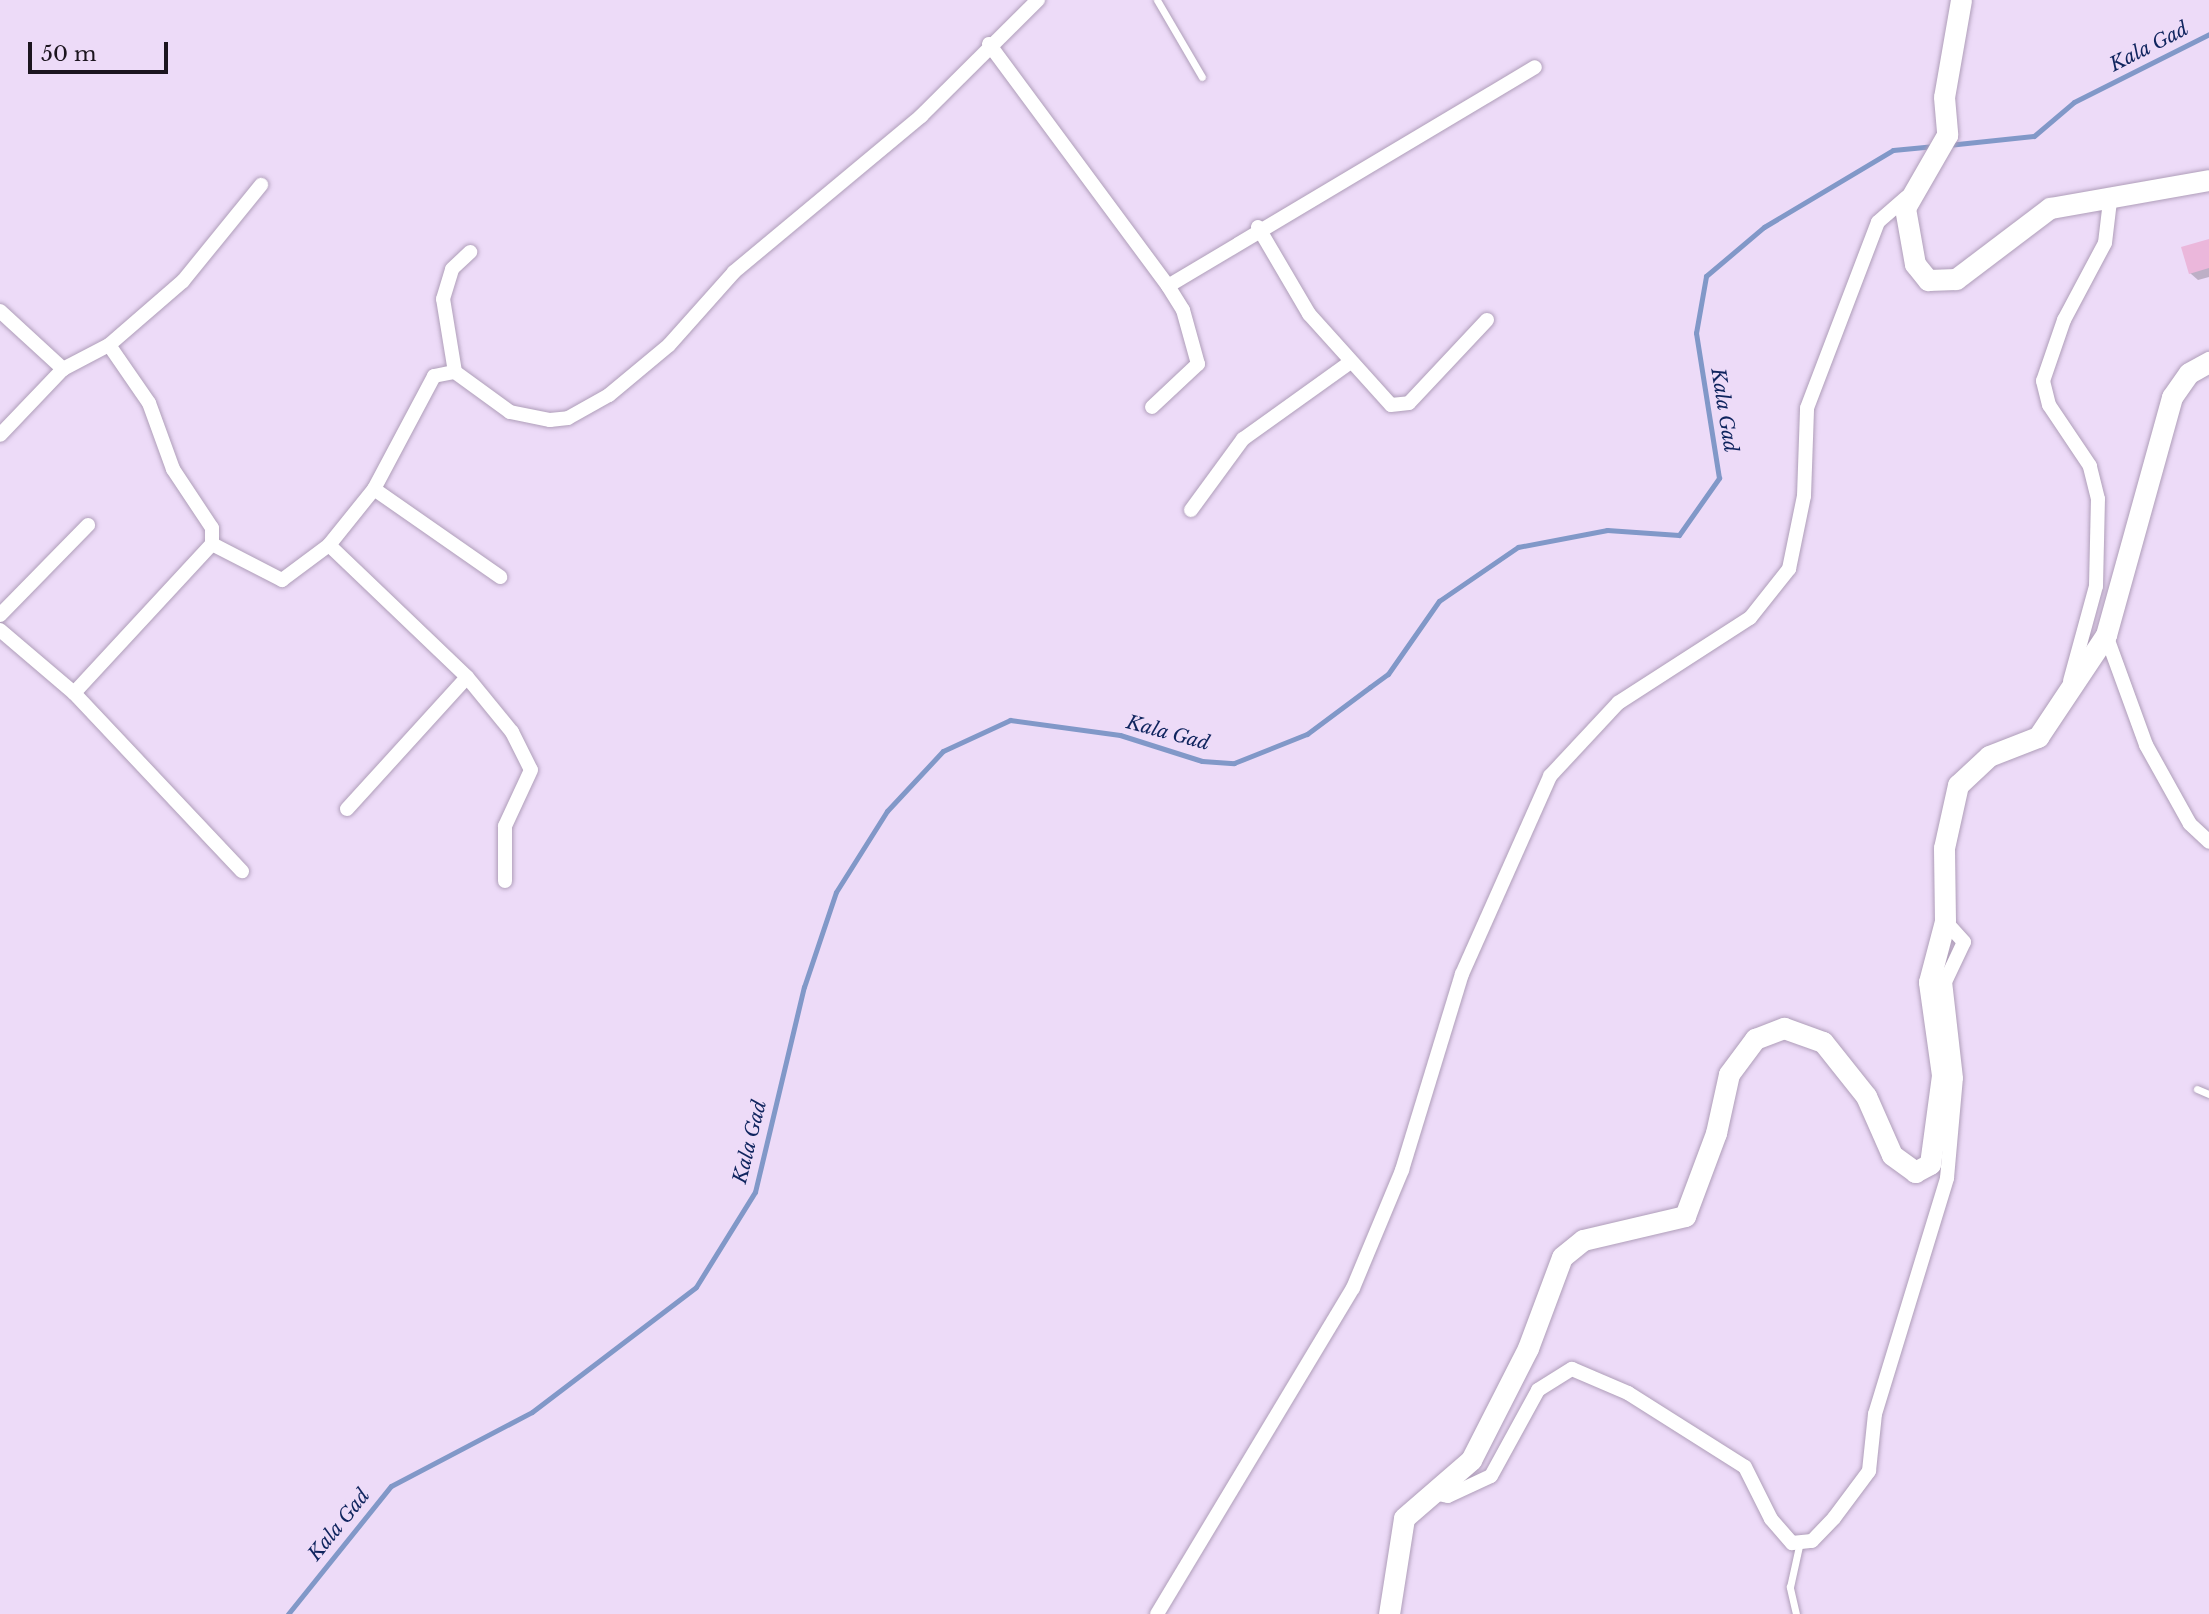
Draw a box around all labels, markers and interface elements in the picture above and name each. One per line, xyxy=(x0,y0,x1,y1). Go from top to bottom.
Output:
water label: Kala Gad xyxy=(2106,17,2192,77)
scale bar xyxy=(32,28,172,72)
text: 50 m xyxy=(41,41,96,67)
water label: Kala Gad xyxy=(1706,366,1742,454)
water label: Kala Gad xyxy=(1124,711,1212,755)
water label: Kala Gad xyxy=(729,1098,771,1186)
water label: Kala Gad xyxy=(303,1485,375,1565)

